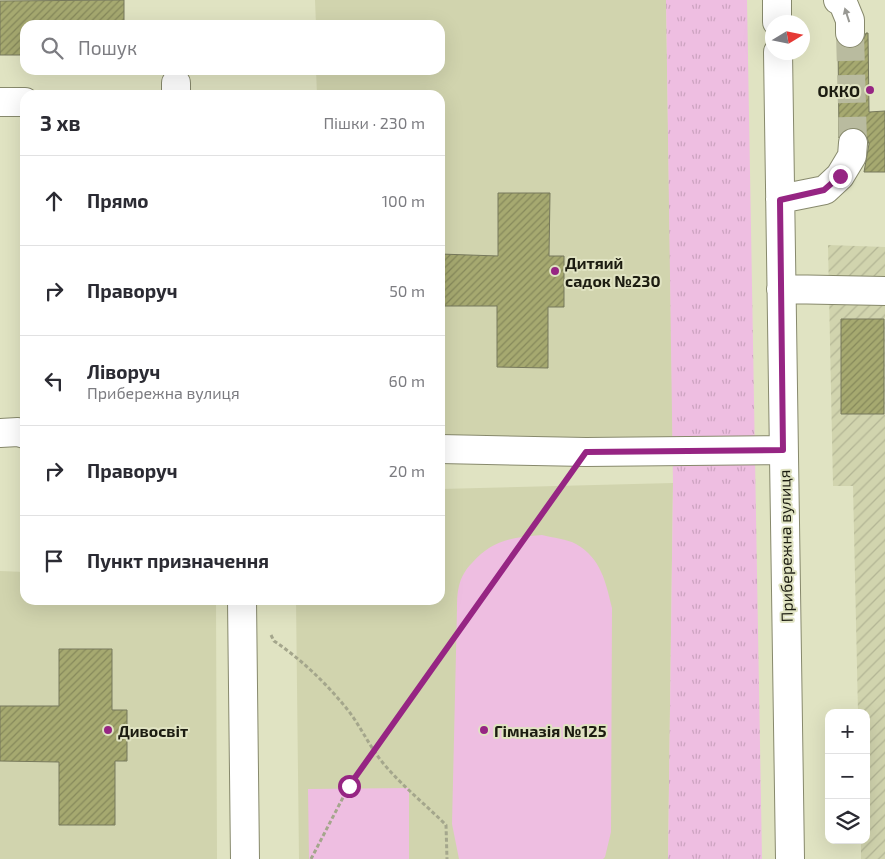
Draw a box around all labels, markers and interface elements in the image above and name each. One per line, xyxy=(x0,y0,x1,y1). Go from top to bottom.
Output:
one-way arrow xyxy=(843,7,851,22)
north arrow xyxy=(765,15,810,60)
search box xyxy=(20,20,445,75)
icon: search xyxy=(38,34,66,62)
text: Пошук xyxy=(78,36,137,59)
place label: ОККО xyxy=(818,81,860,100)
marker: ОККО xyxy=(864,84,876,96)
text: 3 хв xyxy=(40,110,80,135)
text: Пішки · 230 m xyxy=(323,113,425,132)
route end xyxy=(829,165,852,188)
icon: ahead xyxy=(40,187,68,215)
text: Прямо xyxy=(87,189,149,212)
text: 100 m xyxy=(382,191,425,210)
place label: Дитяий садок №230 xyxy=(565,253,661,290)
marker: Дитяий садок №230 xyxy=(549,265,561,277)
icon: right xyxy=(40,277,68,305)
text: Праворуч xyxy=(87,279,178,302)
text: 50 m xyxy=(389,281,425,300)
text: Ліворуч xyxy=(87,360,160,383)
icon: left xyxy=(40,367,68,395)
text: 60 m xyxy=(389,371,425,390)
text: Прибережна вулиця xyxy=(87,383,240,402)
icon: right xyxy=(40,457,68,485)
text: Праворуч xyxy=(87,459,178,482)
text: 20 m xyxy=(389,461,425,480)
street label: Прибережна вулиця xyxy=(774,469,797,623)
icon: arrive xyxy=(40,547,68,575)
text: Пункт призначення xyxy=(87,549,269,572)
map controls xyxy=(825,709,870,844)
button: + xyxy=(825,709,870,754)
place label: Дивосвіт xyxy=(118,721,188,740)
place label: Гімназія №125 xyxy=(494,721,607,740)
marker: Дивосвіт xyxy=(102,724,114,736)
marker: Гімназія №125 xyxy=(478,724,490,736)
button: − xyxy=(825,754,870,799)
route start xyxy=(338,775,361,798)
button: layers xyxy=(825,799,870,844)

